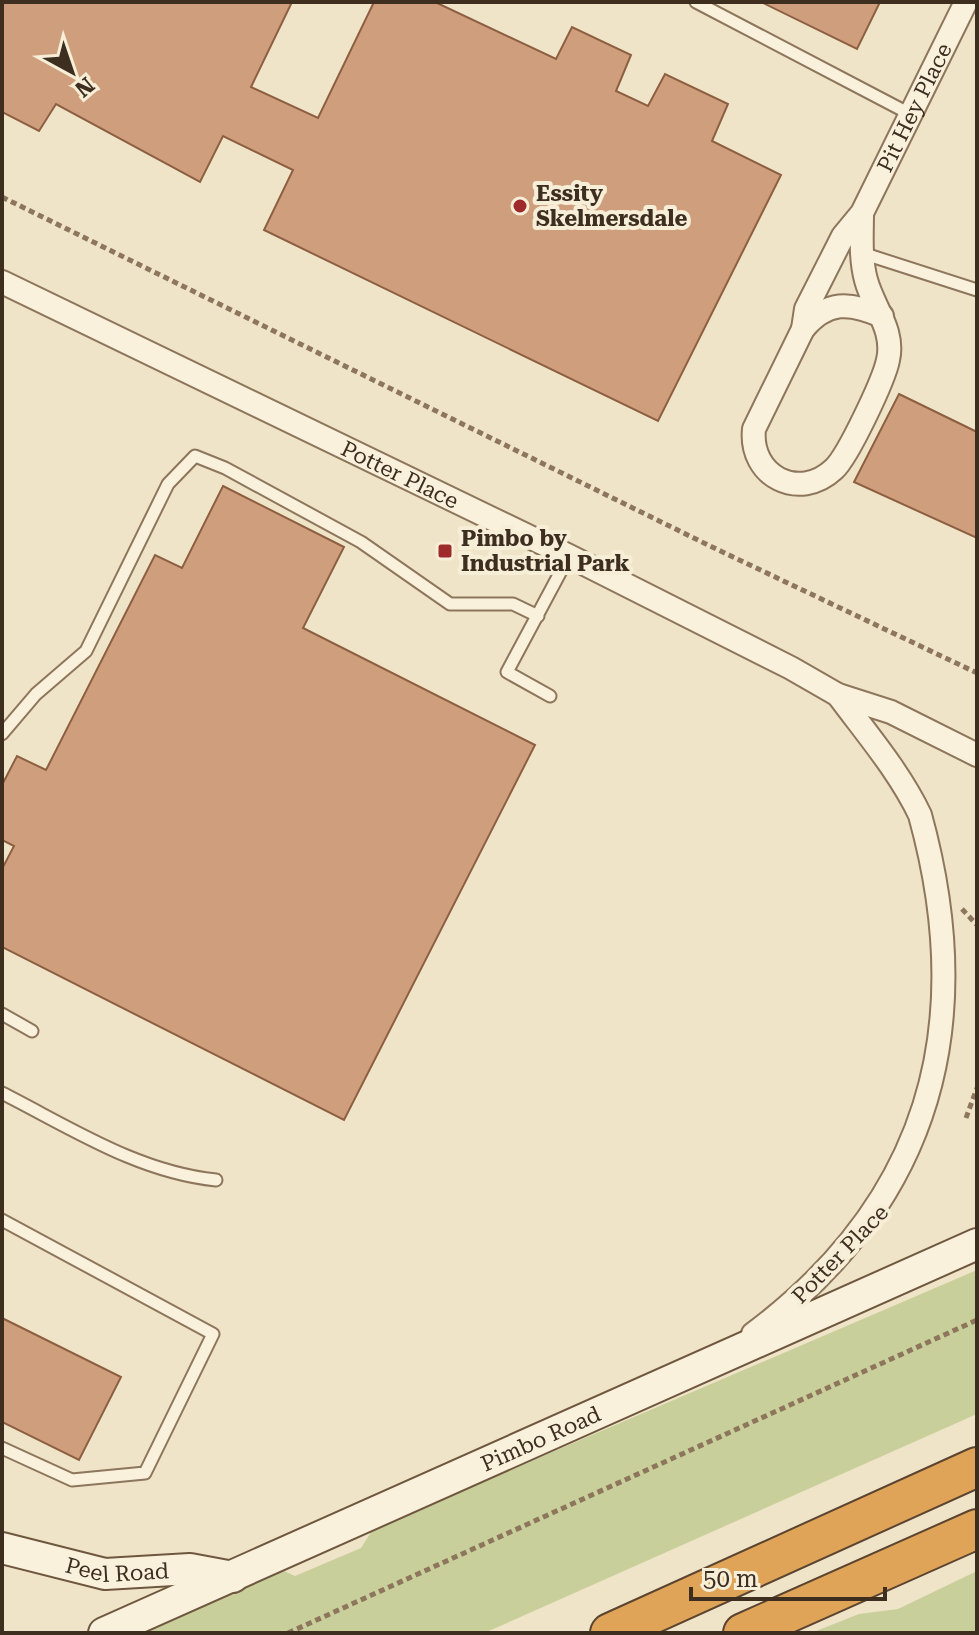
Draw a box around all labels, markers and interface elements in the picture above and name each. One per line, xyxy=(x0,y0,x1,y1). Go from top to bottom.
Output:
north arrow xyxy=(32,32,112,112)
street label: Pit Hey Place xyxy=(872,39,956,176)
text: N xyxy=(70,72,99,102)
place label: Essity Skelmersdale xyxy=(536,181,687,231)
marker: Essity Skelmersdale xyxy=(511,197,529,215)
street label: Potter Place xyxy=(337,435,463,513)
place label: Pimbo by Industrial Park xyxy=(461,526,630,576)
marker: Pimbo by Industrial Park xyxy=(436,542,454,560)
street label: Potter Place xyxy=(787,1200,893,1308)
street label: Pimbo Road xyxy=(477,1401,604,1476)
scale bar xyxy=(691,1551,885,1601)
street label: Peel Road xyxy=(63,1552,170,1587)
text: 50 m xyxy=(703,1565,758,1593)

